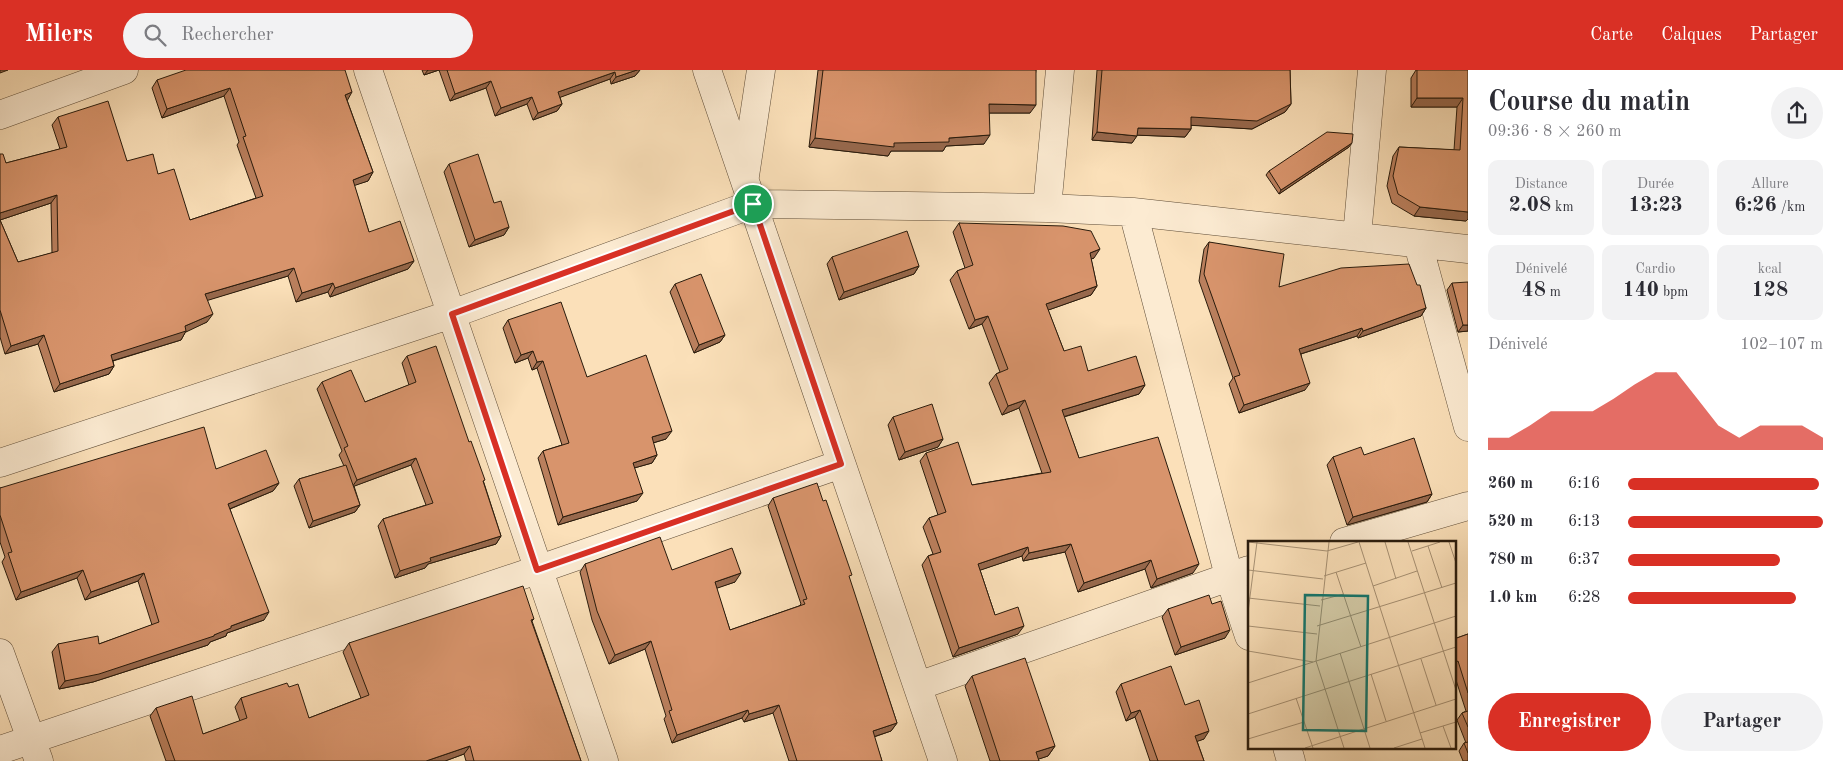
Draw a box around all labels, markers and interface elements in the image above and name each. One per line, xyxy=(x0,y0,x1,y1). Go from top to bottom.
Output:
search box xyxy=(123,13,473,58)
icon: search xyxy=(141,21,169,49)
text: Milers xyxy=(25,23,93,47)
text: Rechercher xyxy=(181,26,274,45)
text: Carte xyxy=(1590,26,1633,44)
text: Calques xyxy=(1661,26,1722,44)
text: Partager xyxy=(1750,26,1818,44)
button: share xyxy=(1771,87,1823,139)
text: Course du matin xyxy=(1488,89,1690,117)
text: 09:36 · 8 × 260 m xyxy=(1488,124,1621,140)
text: Distance xyxy=(1515,177,1568,191)
text: Durée xyxy=(1637,177,1674,191)
text: Allure xyxy=(1751,177,1789,191)
pin xyxy=(732,183,774,225)
icon: arrive xyxy=(739,190,767,218)
text: 2.08 xyxy=(1509,195,1551,216)
text: 13:23 xyxy=(1628,195,1683,216)
text: 6:26 xyxy=(1734,195,1777,216)
text: km xyxy=(1551,200,1574,214)
text: /km xyxy=(1777,200,1805,214)
text: Dénivelé xyxy=(1515,262,1567,276)
text: Cardio xyxy=(1635,262,1676,276)
text: kcal xyxy=(1758,262,1782,276)
text: 48 xyxy=(1521,280,1546,301)
text: 140 xyxy=(1622,280,1659,301)
text: 128 xyxy=(1752,280,1788,301)
text: m xyxy=(1546,285,1561,299)
text: bpm xyxy=(1659,285,1689,299)
text: Dénivelé xyxy=(1488,337,1548,353)
text: 102–107 m xyxy=(1740,337,1823,353)
text: 260 m xyxy=(1488,476,1533,492)
text: 6:16 xyxy=(1568,476,1600,492)
text: 520 m xyxy=(1488,514,1533,530)
text: 6:13 xyxy=(1568,514,1600,530)
inset map xyxy=(1248,541,1456,748)
text: 780 m xyxy=(1488,552,1533,568)
text: 6:37 xyxy=(1568,552,1600,568)
text: 1.0 km xyxy=(1488,590,1537,606)
text: 6:28 xyxy=(1568,590,1600,606)
button: Enregistrer xyxy=(1488,693,1651,751)
button: Partager xyxy=(1661,693,1823,751)

